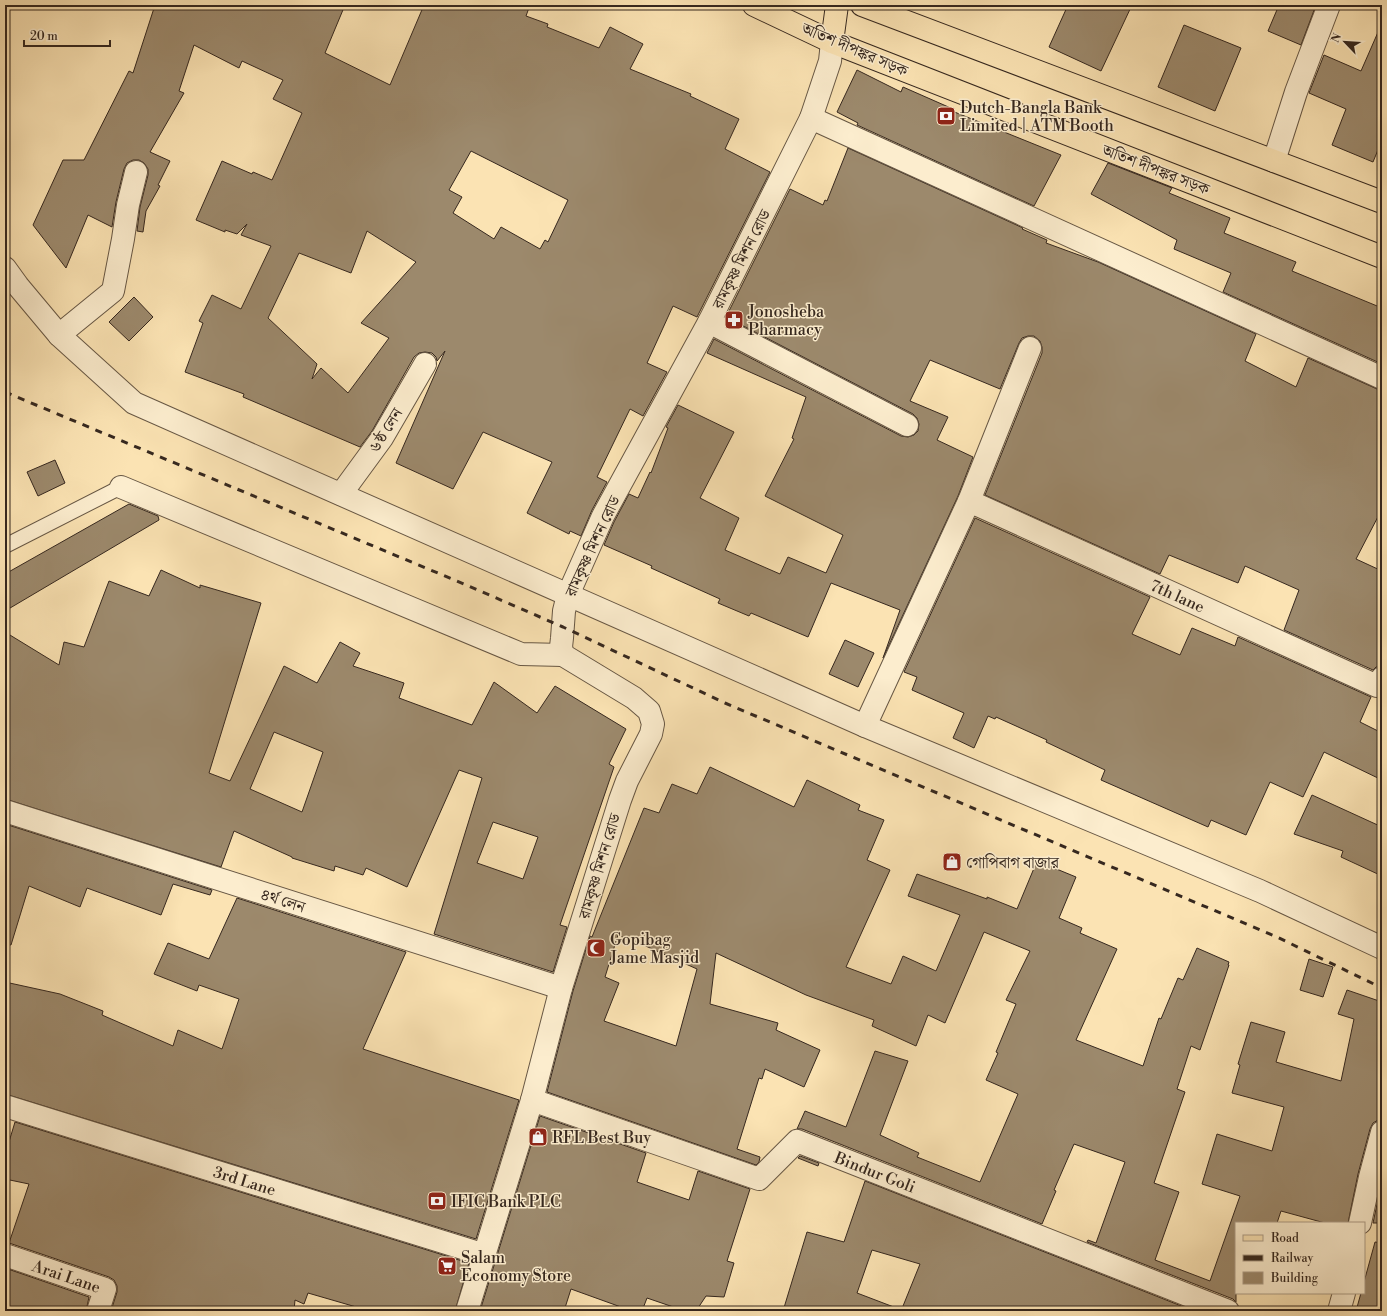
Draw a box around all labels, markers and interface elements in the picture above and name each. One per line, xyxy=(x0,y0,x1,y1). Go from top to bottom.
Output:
street label: অতিশ দীপঙ্কর সড়ক xyxy=(798,18,911,82)
scale bar xyxy=(24,22,110,48)
north arrow xyxy=(1325,22,1365,62)
text: 20 m xyxy=(30,29,58,44)
text: N xyxy=(1329,31,1345,45)
place label: Dutch-Bangla Bank Limited | ATM Booth xyxy=(960,98,1114,136)
bank icon: Dutch-Bangla Bank Limited | ATM Booth xyxy=(935,105,957,127)
street label: অতিশ দীপঙ্কর সড়ক xyxy=(1098,140,1213,200)
street label: রামকৃষ্ণ মিশন রোড xyxy=(708,205,776,313)
place label: Jonosheba Pharmacy xyxy=(747,302,825,340)
pharmacy icon: Jonosheba Pharmacy xyxy=(723,309,745,331)
street label: ৬ষ্ঠ লেন xyxy=(364,404,408,457)
street label: রামকৃষ্ণ মিশন রোড xyxy=(560,492,625,601)
street label: 7th lane xyxy=(1147,576,1207,617)
street label: রামকৃষ্ণ মিশন রোড xyxy=(574,810,626,922)
shop icon: গোপিবাগ বাজার xyxy=(941,851,963,873)
place label: গোপিবাগ বাজার xyxy=(966,853,1060,873)
street label: ৪র্থ লেন xyxy=(258,884,308,918)
place label: Gopibag Jame Masjid xyxy=(609,930,699,968)
mosque icon: Gopibag Jame Masjid xyxy=(585,937,607,959)
shop icon: RFL Best Buy xyxy=(527,1126,549,1148)
place label: RFL Best Buy xyxy=(552,1128,651,1148)
street label: Bindur Goli xyxy=(830,1147,918,1198)
street label: 3rd Lane xyxy=(211,1162,278,1200)
bank icon: IFIC Bank PLC xyxy=(426,1190,448,1212)
place label: IFIC Bank PLC xyxy=(451,1192,561,1212)
legend xyxy=(1235,1222,1365,1294)
text: Road xyxy=(1271,1231,1299,1246)
place label: Salam Economy Store xyxy=(461,1248,571,1286)
text: Railway xyxy=(1271,1251,1313,1266)
supermarket icon: Salam Economy Store xyxy=(436,1255,458,1277)
street label: Arai Lane xyxy=(29,1256,103,1298)
text: Building xyxy=(1270,1271,1319,1286)

